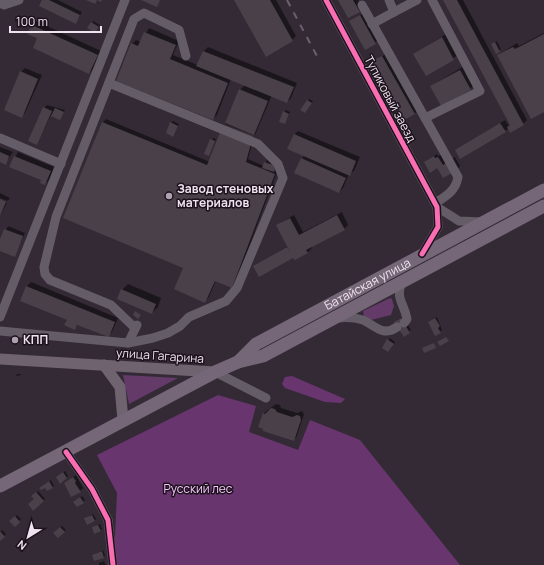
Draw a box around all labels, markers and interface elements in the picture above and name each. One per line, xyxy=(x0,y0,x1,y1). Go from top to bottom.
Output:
scale bar xyxy=(10,8,101,34)
text: 100 m xyxy=(16,13,48,30)
street label: Тупиковый заезд xyxy=(360,53,420,145)
place label: Завод стеновых материалов xyxy=(177,180,274,211)
marker: Завод стеновых материалов xyxy=(164,191,174,201)
street label: Батайская улица xyxy=(321,254,413,314)
place label: КПП xyxy=(23,331,48,348)
marker: КПП xyxy=(10,335,20,345)
street label: улица Гагарина xyxy=(115,344,205,367)
park label: Русский лес xyxy=(163,480,233,497)
north arrow xyxy=(8,517,48,557)
text: N xyxy=(14,537,29,554)

